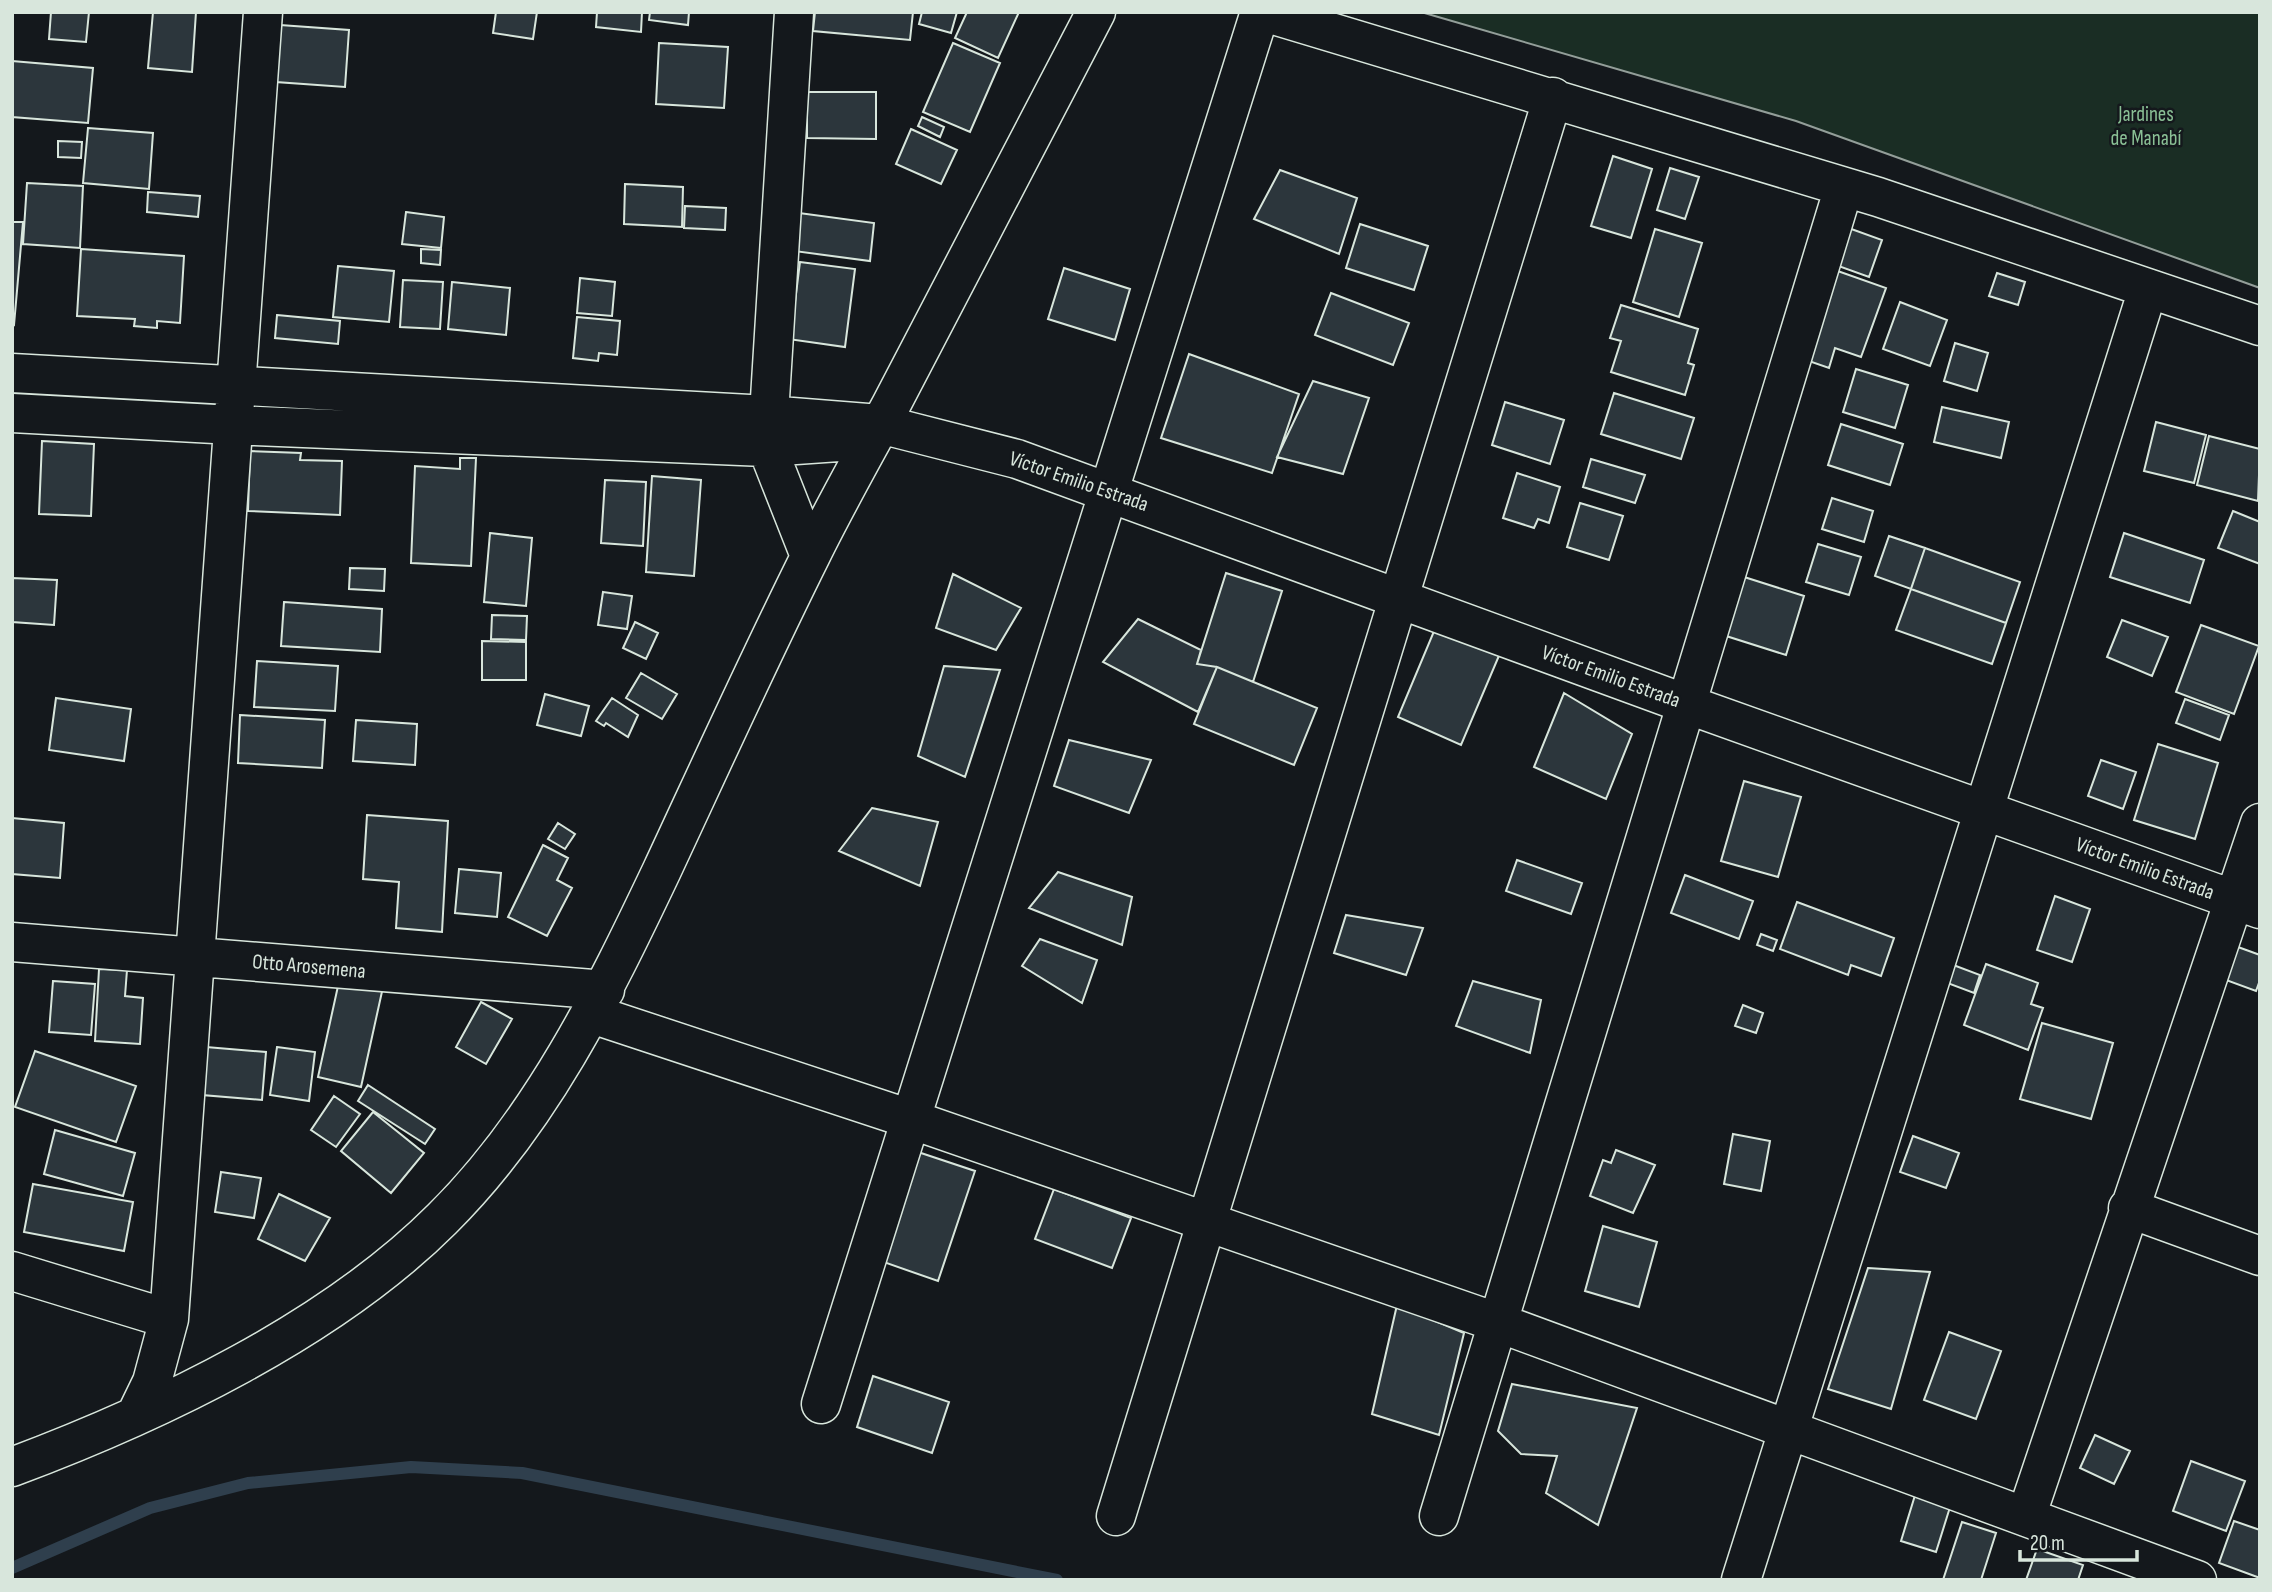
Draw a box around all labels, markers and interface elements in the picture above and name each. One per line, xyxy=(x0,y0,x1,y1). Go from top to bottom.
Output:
park label: Jardines de Manabí xyxy=(2111,102,2181,151)
street label: Víctor Emilio Estrada xyxy=(1006,446,1152,517)
street label: Víctor Emilio Estrada xyxy=(1538,640,1683,713)
street label: Víctor Emilio Estrada xyxy=(2072,832,2217,905)
street label: Otto Arosemena xyxy=(251,949,367,984)
scale bar xyxy=(2020,1518,2137,1562)
text: 20 m xyxy=(2030,1531,2065,1556)

